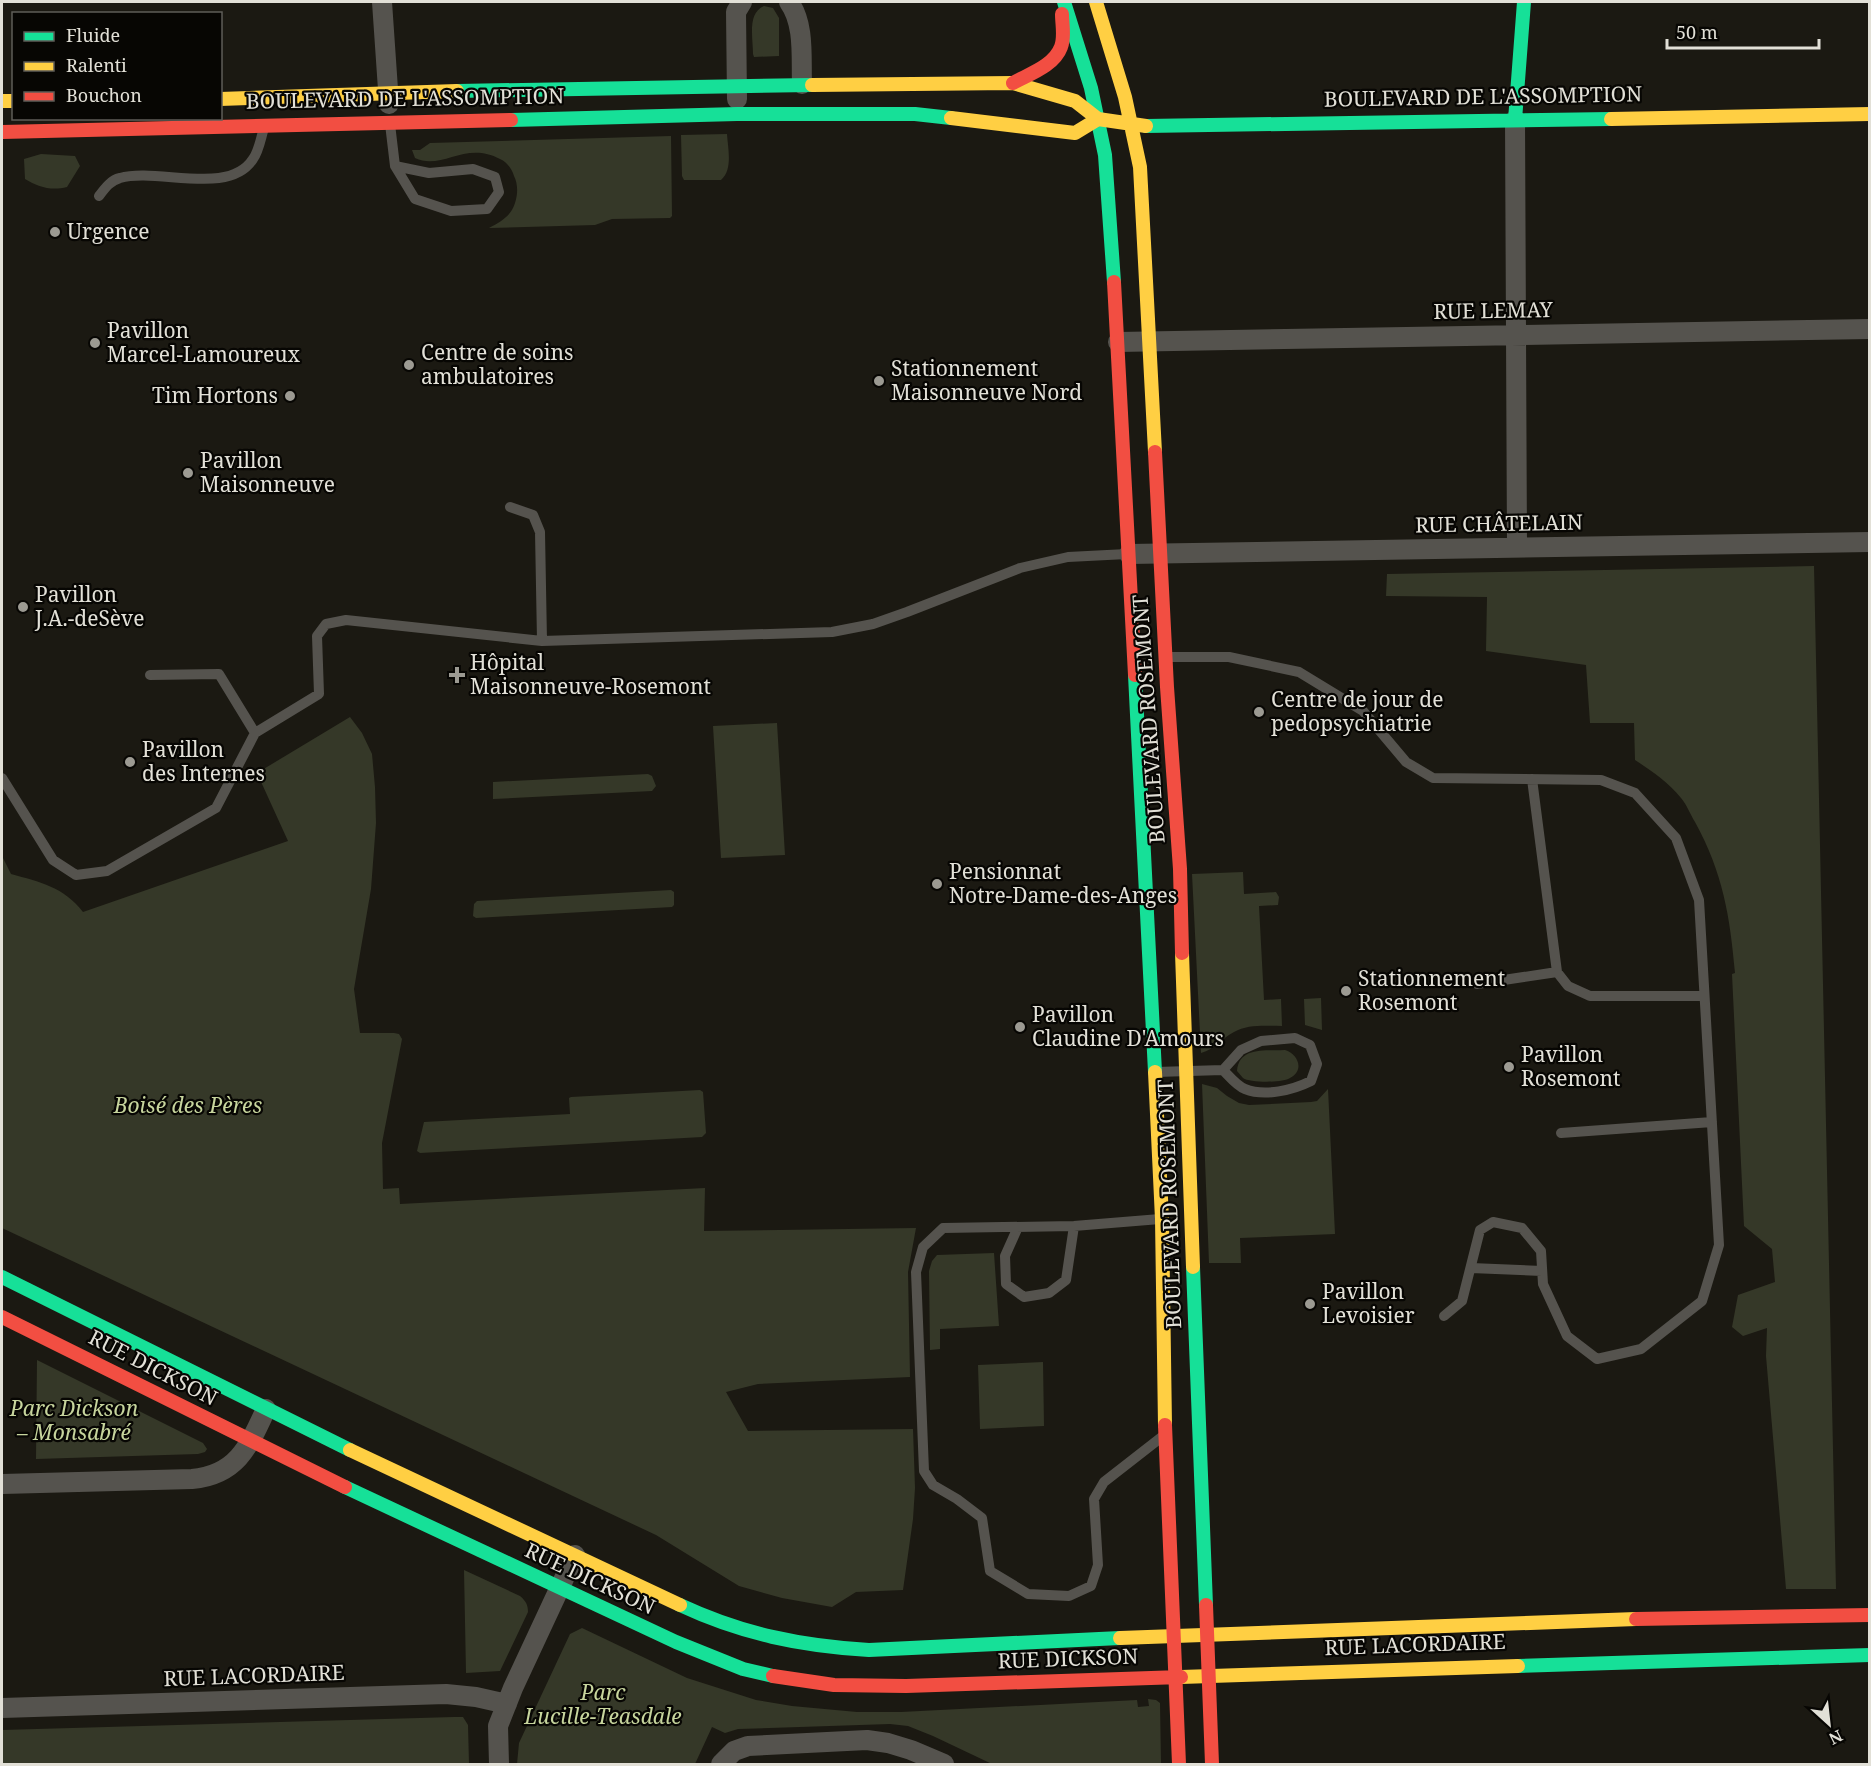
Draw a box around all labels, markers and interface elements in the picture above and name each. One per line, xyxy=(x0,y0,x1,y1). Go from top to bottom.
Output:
legend xyxy=(12,12,222,120)
scale bar xyxy=(1667,12,1818,50)
text: 50 m xyxy=(1676,20,1718,44)
text: Fluide xyxy=(66,23,120,47)
text: Ralenti xyxy=(66,53,127,77)
street label: BOULEVARD DE L'ASSOMPTION xyxy=(1324,79,1642,113)
street label: BOULEVARD DE L'ASSOMPTION xyxy=(246,81,564,115)
text: Bouchon xyxy=(66,83,142,107)
place label: Urgence xyxy=(67,217,150,245)
marker: Urgence xyxy=(48,225,62,239)
street label: RUE LEMAY xyxy=(1433,295,1554,325)
place label: Pavillon Marcel-Lamoureux xyxy=(107,316,301,368)
marker: Pavillon Marcel-Lamoureux xyxy=(88,336,102,350)
place label: Centre de soins ambulatoires xyxy=(421,338,574,390)
place label: Stationnement Maisonneuve Nord xyxy=(891,354,1082,406)
marker: Centre de soins ambulatoires xyxy=(402,358,416,372)
marker: Stationnement Maisonneuve Nord xyxy=(872,374,886,388)
place label: Tim Hortons xyxy=(152,381,278,409)
marker: Tim Hortons xyxy=(283,389,297,403)
place label: Pavillon Maisonneuve xyxy=(200,446,335,498)
marker: Pavillon Maisonneuve xyxy=(181,466,195,480)
street label: RUE CHÂTELAIN xyxy=(1415,508,1583,538)
place label: Pavillon J.A.-deSève xyxy=(34,580,145,632)
street label: BOULEVARD ROSEMONT xyxy=(1125,594,1171,845)
marker: Pavillon J.A.-deSève xyxy=(16,600,30,614)
place label: Hôpital Maisonneuve-Rosemont xyxy=(470,648,711,700)
marker: Hôpital Maisonneuve-Rosemont xyxy=(448,666,466,684)
place label: Centre de jour de pedopsychiatrie xyxy=(1271,685,1443,737)
marker: Centre de jour de pedopsychiatrie xyxy=(1252,705,1266,719)
place label: Pavillon des Internes xyxy=(142,735,265,787)
marker: Pavillon des Internes xyxy=(123,755,137,769)
place label: Pensionnat Notre-Dame-des-Anges xyxy=(949,857,1177,909)
marker: Pensionnat Notre-Dame-des-Anges xyxy=(930,877,944,891)
place label: Stationnement Rosemont xyxy=(1358,964,1505,1016)
marker: Stationnement Rosemont xyxy=(1339,984,1353,998)
place label: Pavillon Claudine D'Amours xyxy=(1032,1000,1224,1052)
marker: Pavillon Claudine D'Amours xyxy=(1013,1020,1027,1034)
place label: Pavillon Rosemont xyxy=(1521,1040,1621,1092)
marker: Pavillon Rosemont xyxy=(1502,1060,1516,1074)
street label: BOULEVARD ROSEMONT xyxy=(1151,1079,1187,1329)
park label: Boisé des Pères xyxy=(113,1091,262,1119)
place label: Pavillon Levoisier xyxy=(1322,1277,1415,1329)
marker: Pavillon Levoisier xyxy=(1303,1297,1317,1311)
street label: RUE DICKSON xyxy=(84,1323,223,1412)
park label: Parc Dickson – Monsabré xyxy=(9,1394,139,1446)
street label: RUE DICKSON xyxy=(521,1536,660,1621)
street label: RUE LACORDAIRE xyxy=(1324,1627,1506,1661)
street label: RUE DICKSON xyxy=(997,1642,1139,1674)
street label: RUE LACORDAIRE xyxy=(163,1658,345,1692)
park label: Parc Lucille-Teasdale xyxy=(523,1678,682,1730)
north arrow xyxy=(1799,1694,1859,1754)
text: N xyxy=(1825,1725,1846,1750)

